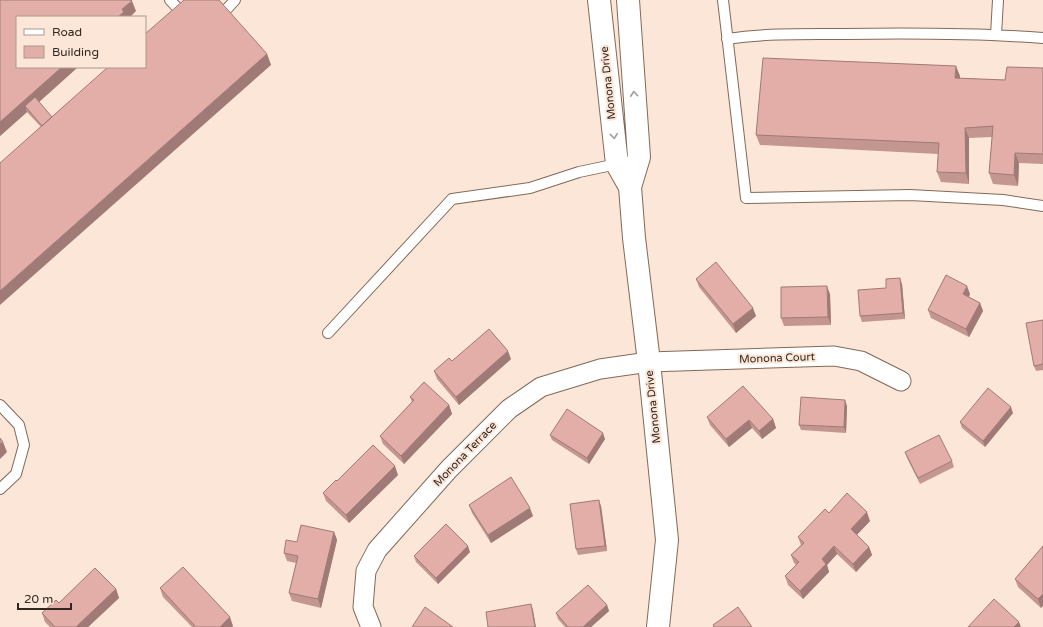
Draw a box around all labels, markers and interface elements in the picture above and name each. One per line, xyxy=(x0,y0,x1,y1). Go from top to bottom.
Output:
legend xyxy=(16,16,146,68)
text: Road xyxy=(52,25,82,39)
text: Building xyxy=(52,45,99,59)
street label: Monona Drive xyxy=(598,46,618,120)
one-way arrow xyxy=(630,91,639,97)
one-way arrow xyxy=(609,133,618,139)
street label: Monona Court xyxy=(739,350,815,366)
street label: Monona Drive xyxy=(643,370,663,444)
street label: Monona Terrace xyxy=(431,419,499,489)
scale bar xyxy=(18,585,71,611)
text: 20 m xyxy=(24,592,53,606)

